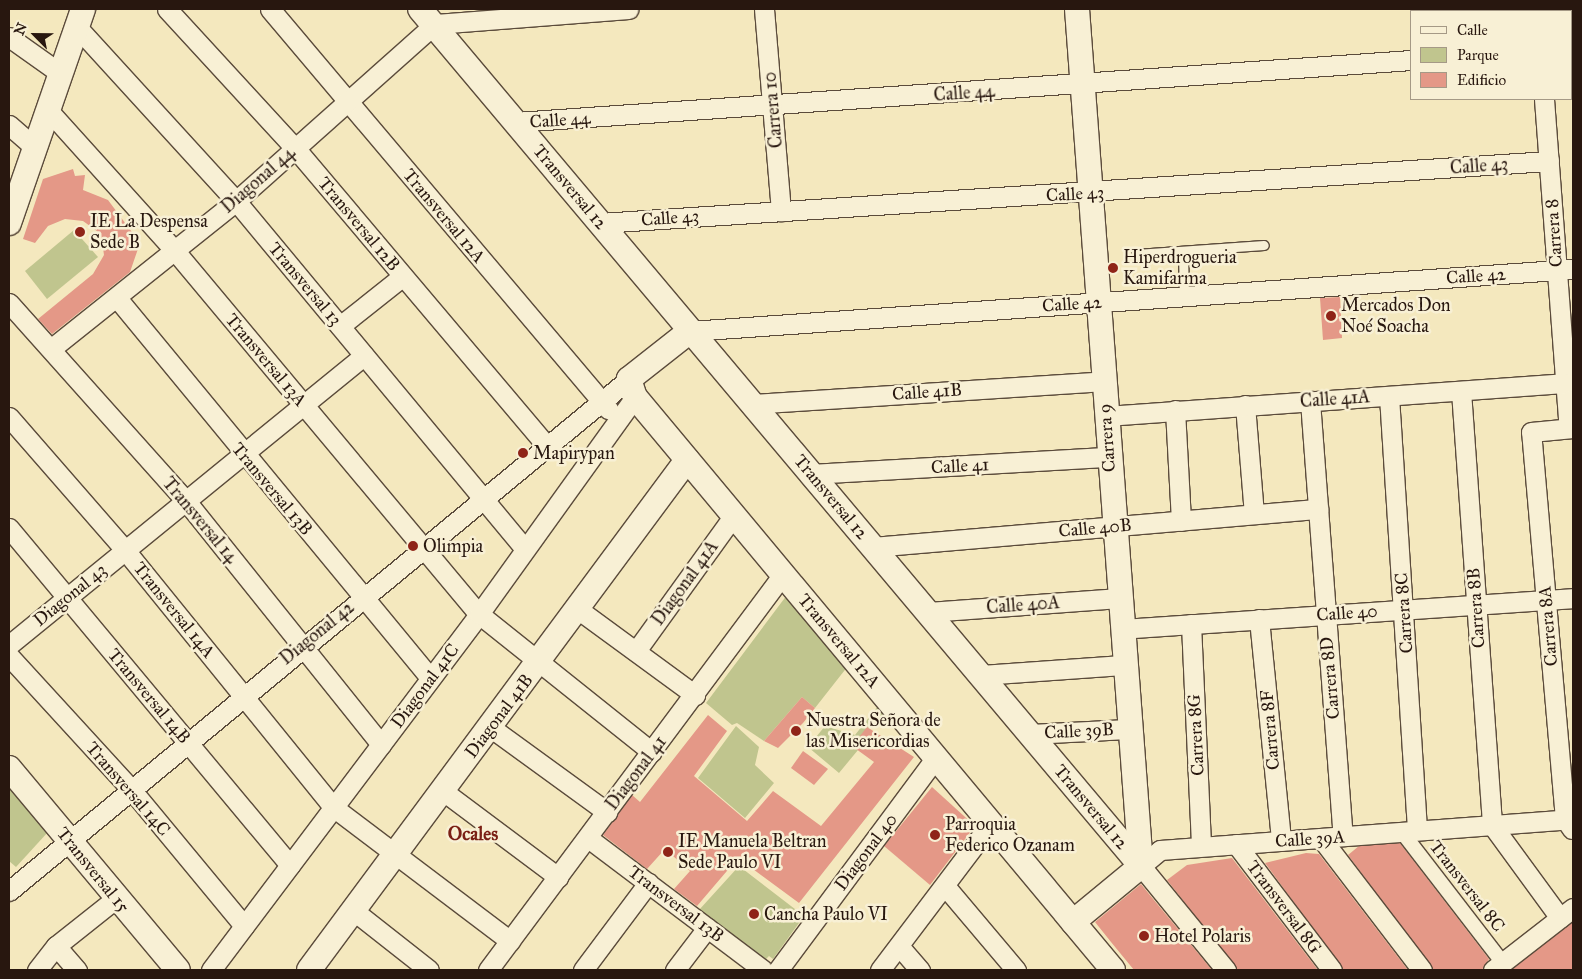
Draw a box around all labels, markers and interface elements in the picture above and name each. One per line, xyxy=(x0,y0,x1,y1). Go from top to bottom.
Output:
north arrow xyxy=(10,10,60,60)
legend xyxy=(1410,10,1572,100)
text: N xyxy=(11,20,31,38)
text: Calle xyxy=(1457,21,1488,39)
text: Parque xyxy=(1457,46,1499,64)
street label: Carrera 10 xyxy=(759,71,787,149)
text: Edificio xyxy=(1457,71,1506,89)
street label: Calle 44 xyxy=(933,80,995,106)
street label: Calle 44 xyxy=(529,107,591,133)
street label: Transversal 12 xyxy=(528,140,612,234)
street label: Diagonal 44 xyxy=(217,142,299,218)
street label: Calle 43 xyxy=(1449,153,1509,179)
street label: Transversal 12A xyxy=(398,165,490,267)
street label: Transversal 12B xyxy=(313,173,405,275)
street label: Calle 43 xyxy=(1045,182,1105,206)
street label: Carrera 8 xyxy=(1541,198,1567,268)
street label: Calle 43 xyxy=(640,205,700,231)
place label: IE La Despensa Sede B xyxy=(90,211,208,253)
marker: IE La Despensa Sede B xyxy=(74,226,86,238)
street label: Transversal 13 xyxy=(264,238,346,330)
place label: Hiperdrogueria Kamifarma xyxy=(1123,247,1237,290)
marker: Hiperdrogueria Kamifarma xyxy=(1107,262,1119,274)
street label: Calle 42 xyxy=(1445,263,1507,289)
street label: Calle 42 xyxy=(1041,291,1103,317)
place label: Mercados Don Noé Soacha xyxy=(1341,295,1451,338)
street label: Transversal 13A xyxy=(221,309,311,411)
marker: Mercados Don Noé Soacha xyxy=(1325,310,1337,322)
street label: Calle 41B xyxy=(891,379,963,405)
street label: Calle 41A xyxy=(1299,386,1371,412)
street label: Carrera 9 xyxy=(1094,403,1120,473)
street label: Transversal 13B xyxy=(227,438,317,540)
place label: Mapirypan xyxy=(533,442,615,464)
marker: Mapirypan xyxy=(517,447,529,459)
street label: Transversal 12 xyxy=(789,450,873,544)
street label: Calle 41 xyxy=(930,454,990,478)
street label: Transversal 14 xyxy=(158,473,242,567)
street label: Calle 40B xyxy=(1058,514,1132,542)
place label: Olimpia xyxy=(423,535,483,557)
street label: Diagonal 41A xyxy=(647,536,723,630)
marker: Olimpia xyxy=(407,540,419,552)
street label: Transversal 14A xyxy=(129,558,219,662)
street label: Diagonal 43 xyxy=(29,559,111,631)
street label: Carrera 8B xyxy=(1462,567,1490,649)
street label: Carrera 8C xyxy=(1390,572,1418,654)
street label: Carrera 8A xyxy=(1534,585,1562,667)
street label: Transversal 12A xyxy=(793,590,885,692)
street label: Calle 40A xyxy=(986,592,1060,618)
street label: Diagonal 42 xyxy=(275,596,359,670)
street label: Calle 40 xyxy=(1316,600,1378,626)
street label: Carrera 8D xyxy=(1316,636,1344,720)
street label: Diagonal 41C xyxy=(386,640,464,732)
street label: Transversal 14B xyxy=(103,644,195,748)
street label: Diagonal 41B xyxy=(460,670,538,762)
street label: Carrera 8F xyxy=(1256,689,1284,771)
street label: Carrera 8G xyxy=(1183,694,1209,776)
place label: Nuestra Señora de las Misericordias xyxy=(806,710,941,752)
street label: Calle 39B xyxy=(1044,718,1114,744)
marker: Nuestra Señora de las Misericordias xyxy=(790,725,802,737)
street label: Diagonal 41 xyxy=(601,732,671,814)
street label: Transversal 14C xyxy=(81,738,175,840)
street label: Transversal 12 xyxy=(1049,760,1133,854)
street label: Diagonal 40 xyxy=(830,809,902,895)
place label: Parroquia Federico Ozanam xyxy=(945,814,1075,856)
street label: Transversal 15 xyxy=(52,823,134,917)
district label: Ocales xyxy=(448,823,498,845)
street label: Calle 39A xyxy=(1274,826,1346,852)
marker: Parroquia Federico Ozanam xyxy=(929,829,941,841)
place label: IE Manuela Beltran Sede Paulo VI xyxy=(678,831,826,874)
street label: Transversal 8C xyxy=(1425,836,1509,936)
marker: IE Manuela Beltran Sede Paulo VI xyxy=(662,846,674,858)
street label: Transversal 8G xyxy=(1242,856,1326,958)
street label: Transversal 13B xyxy=(624,861,728,947)
place label: Cancha Paulo VI xyxy=(764,903,888,925)
marker: Cancha Paulo VI xyxy=(748,908,760,920)
place label: Hotel Polaris xyxy=(1154,925,1251,947)
marker: Hotel Polaris xyxy=(1138,930,1150,942)

